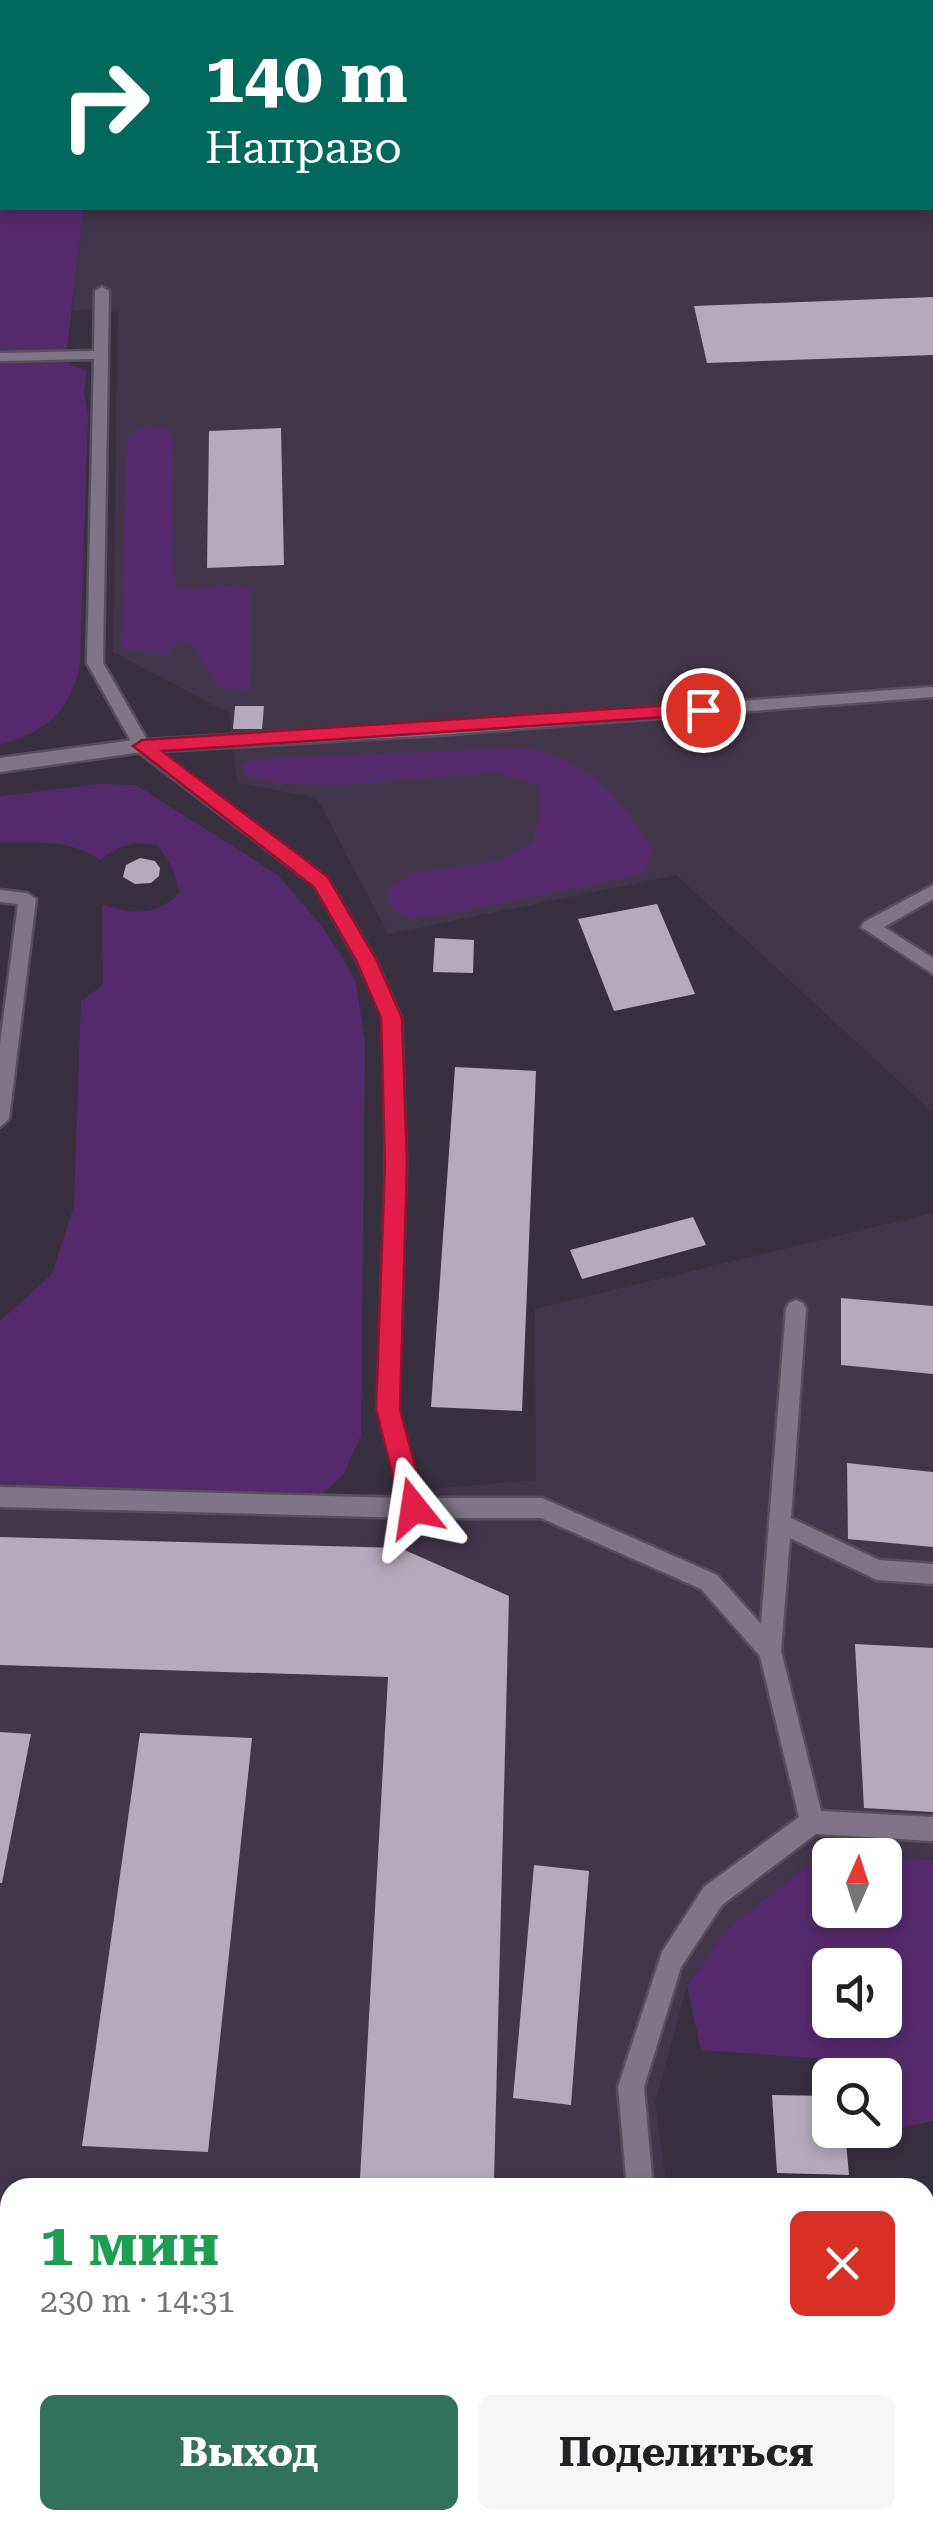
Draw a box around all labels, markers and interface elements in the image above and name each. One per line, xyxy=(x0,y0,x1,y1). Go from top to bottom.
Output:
text: 140 m xyxy=(205,37,408,119)
icon: right xyxy=(40,40,170,170)
text: Направо xyxy=(205,121,402,174)
pin xyxy=(661,668,746,753)
icon: arrive xyxy=(676,683,731,738)
position arrow xyxy=(362,1456,466,1560)
north arrow xyxy=(812,1838,902,1928)
map controls xyxy=(812,1838,902,2148)
button: sound xyxy=(812,1948,902,2038)
button: search xyxy=(812,2058,902,2148)
text: 1 мин xyxy=(40,2209,219,2280)
button: close xyxy=(790,2211,895,2316)
text: 230 m · 14:31 xyxy=(40,2282,235,2320)
button: Выход xyxy=(40,2395,458,2510)
button: Поделиться xyxy=(478,2395,895,2510)

